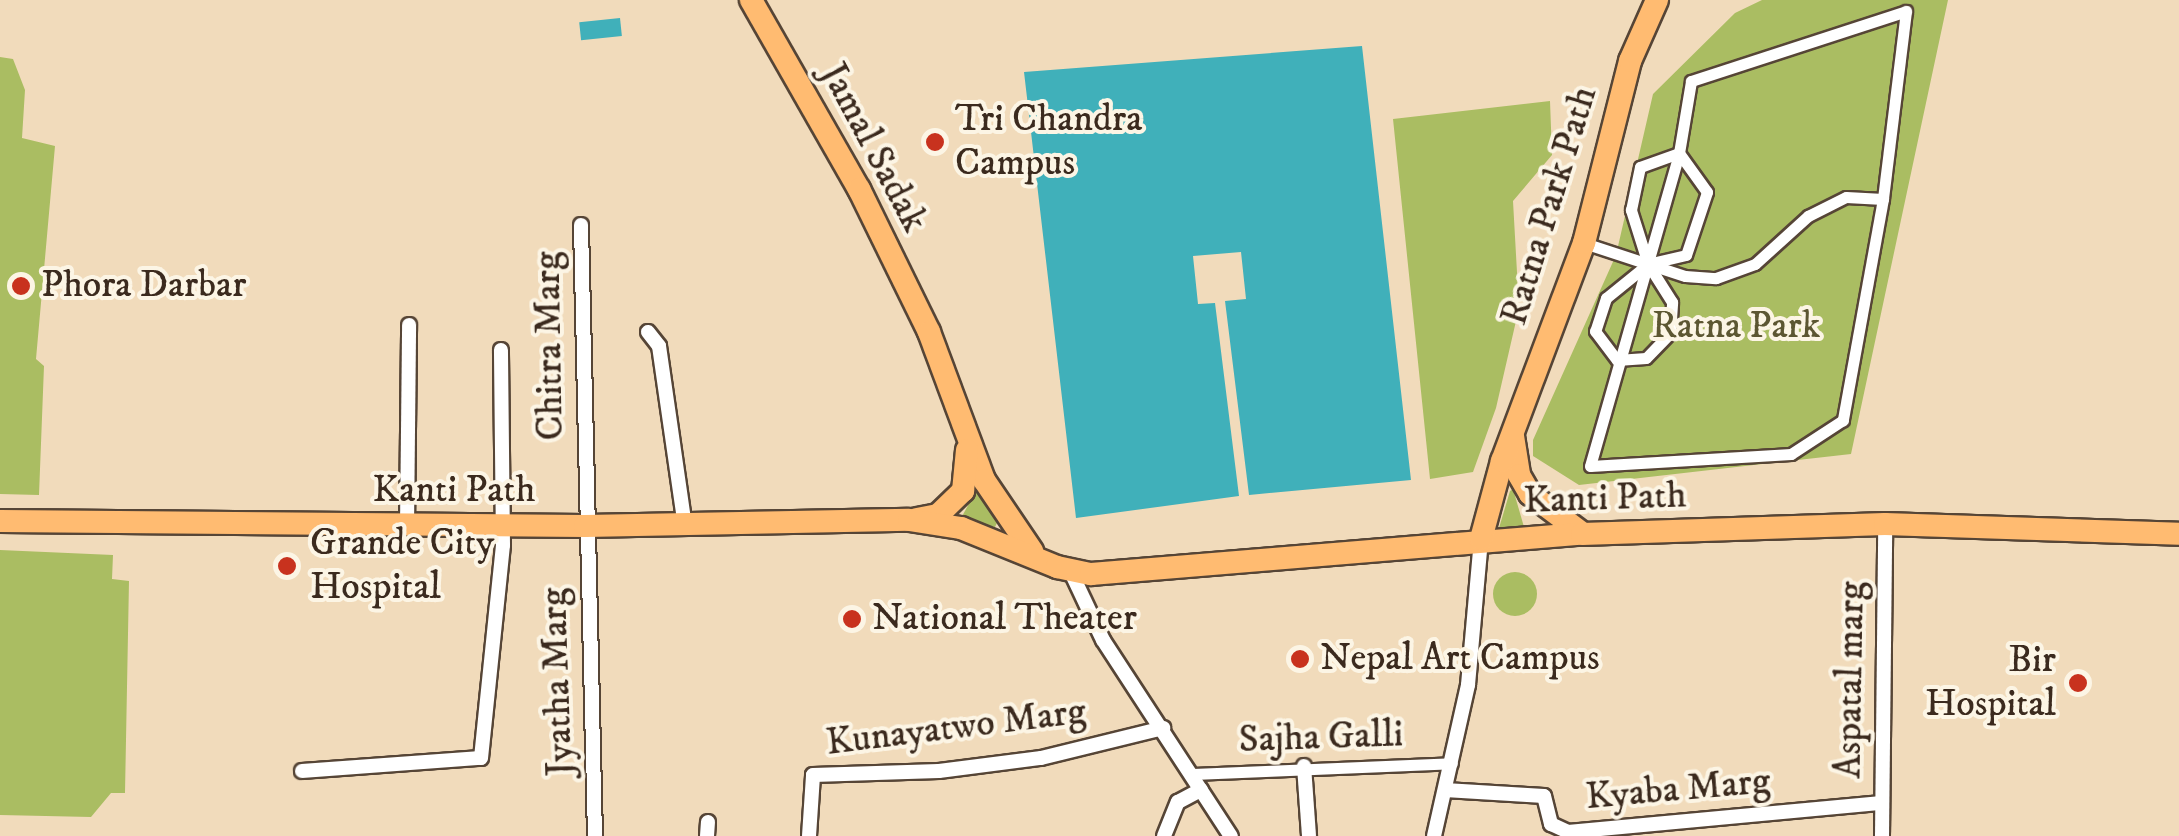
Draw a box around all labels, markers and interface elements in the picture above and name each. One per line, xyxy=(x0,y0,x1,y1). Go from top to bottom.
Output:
street label: Jamal Sadak xyxy=(809,56,937,240)
street label: Ratna Park Path xyxy=(1492,81,1608,331)
place label: Tri Chandra Campus xyxy=(955,97,1142,186)
marker: Tri Chandra Campus xyxy=(924,131,946,153)
street label: Chitra Marg xyxy=(526,251,574,441)
place label: Phora Darbar xyxy=(41,263,246,309)
marker: Phora Darbar xyxy=(10,275,32,297)
park label: Ratna Park xyxy=(1652,304,1820,350)
street label: Kanti Path xyxy=(373,468,535,514)
street label: Kanti Path xyxy=(1523,473,1687,525)
place label: Grande City Hospital xyxy=(310,521,494,610)
marker: Grande City Hospital xyxy=(274,553,300,579)
street label: Aspatal marg xyxy=(1826,581,1876,779)
street label: Jyatha Marg xyxy=(532,587,584,777)
place label: National Theater xyxy=(872,596,1137,642)
marker: National Theater xyxy=(841,608,863,630)
place label: Nepal Art Campus xyxy=(1320,636,1600,682)
place label: Bir Hospital xyxy=(1925,638,2056,728)
marker: Nepal Art Campus xyxy=(1289,648,1311,670)
marker: Bir Hospital xyxy=(2065,670,2091,696)
street label: Kunayatwo Marg xyxy=(824,689,1088,767)
street label: Sajha Galli xyxy=(1238,712,1404,764)
street label: Kyaba Marg xyxy=(1584,759,1772,821)

